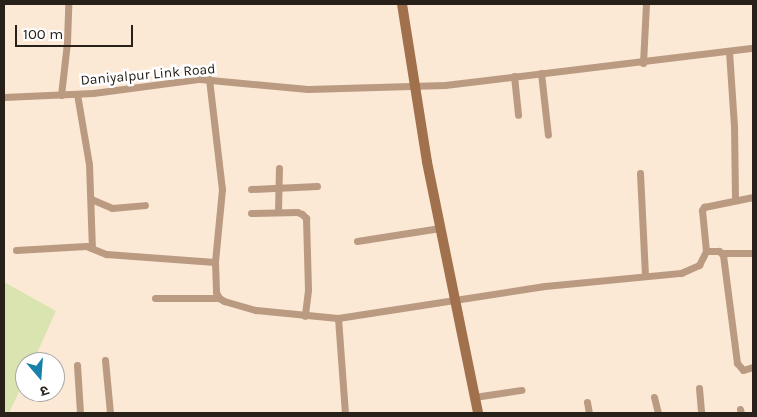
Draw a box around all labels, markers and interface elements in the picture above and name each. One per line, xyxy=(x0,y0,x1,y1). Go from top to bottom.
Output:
scale bar xyxy=(18,15,135,47)
text: 100 m xyxy=(23,25,63,43)
street label: Daniyalpur Link Road xyxy=(80,61,216,89)
north arrow xyxy=(15,352,65,402)
text: उ xyxy=(38,381,51,400)

